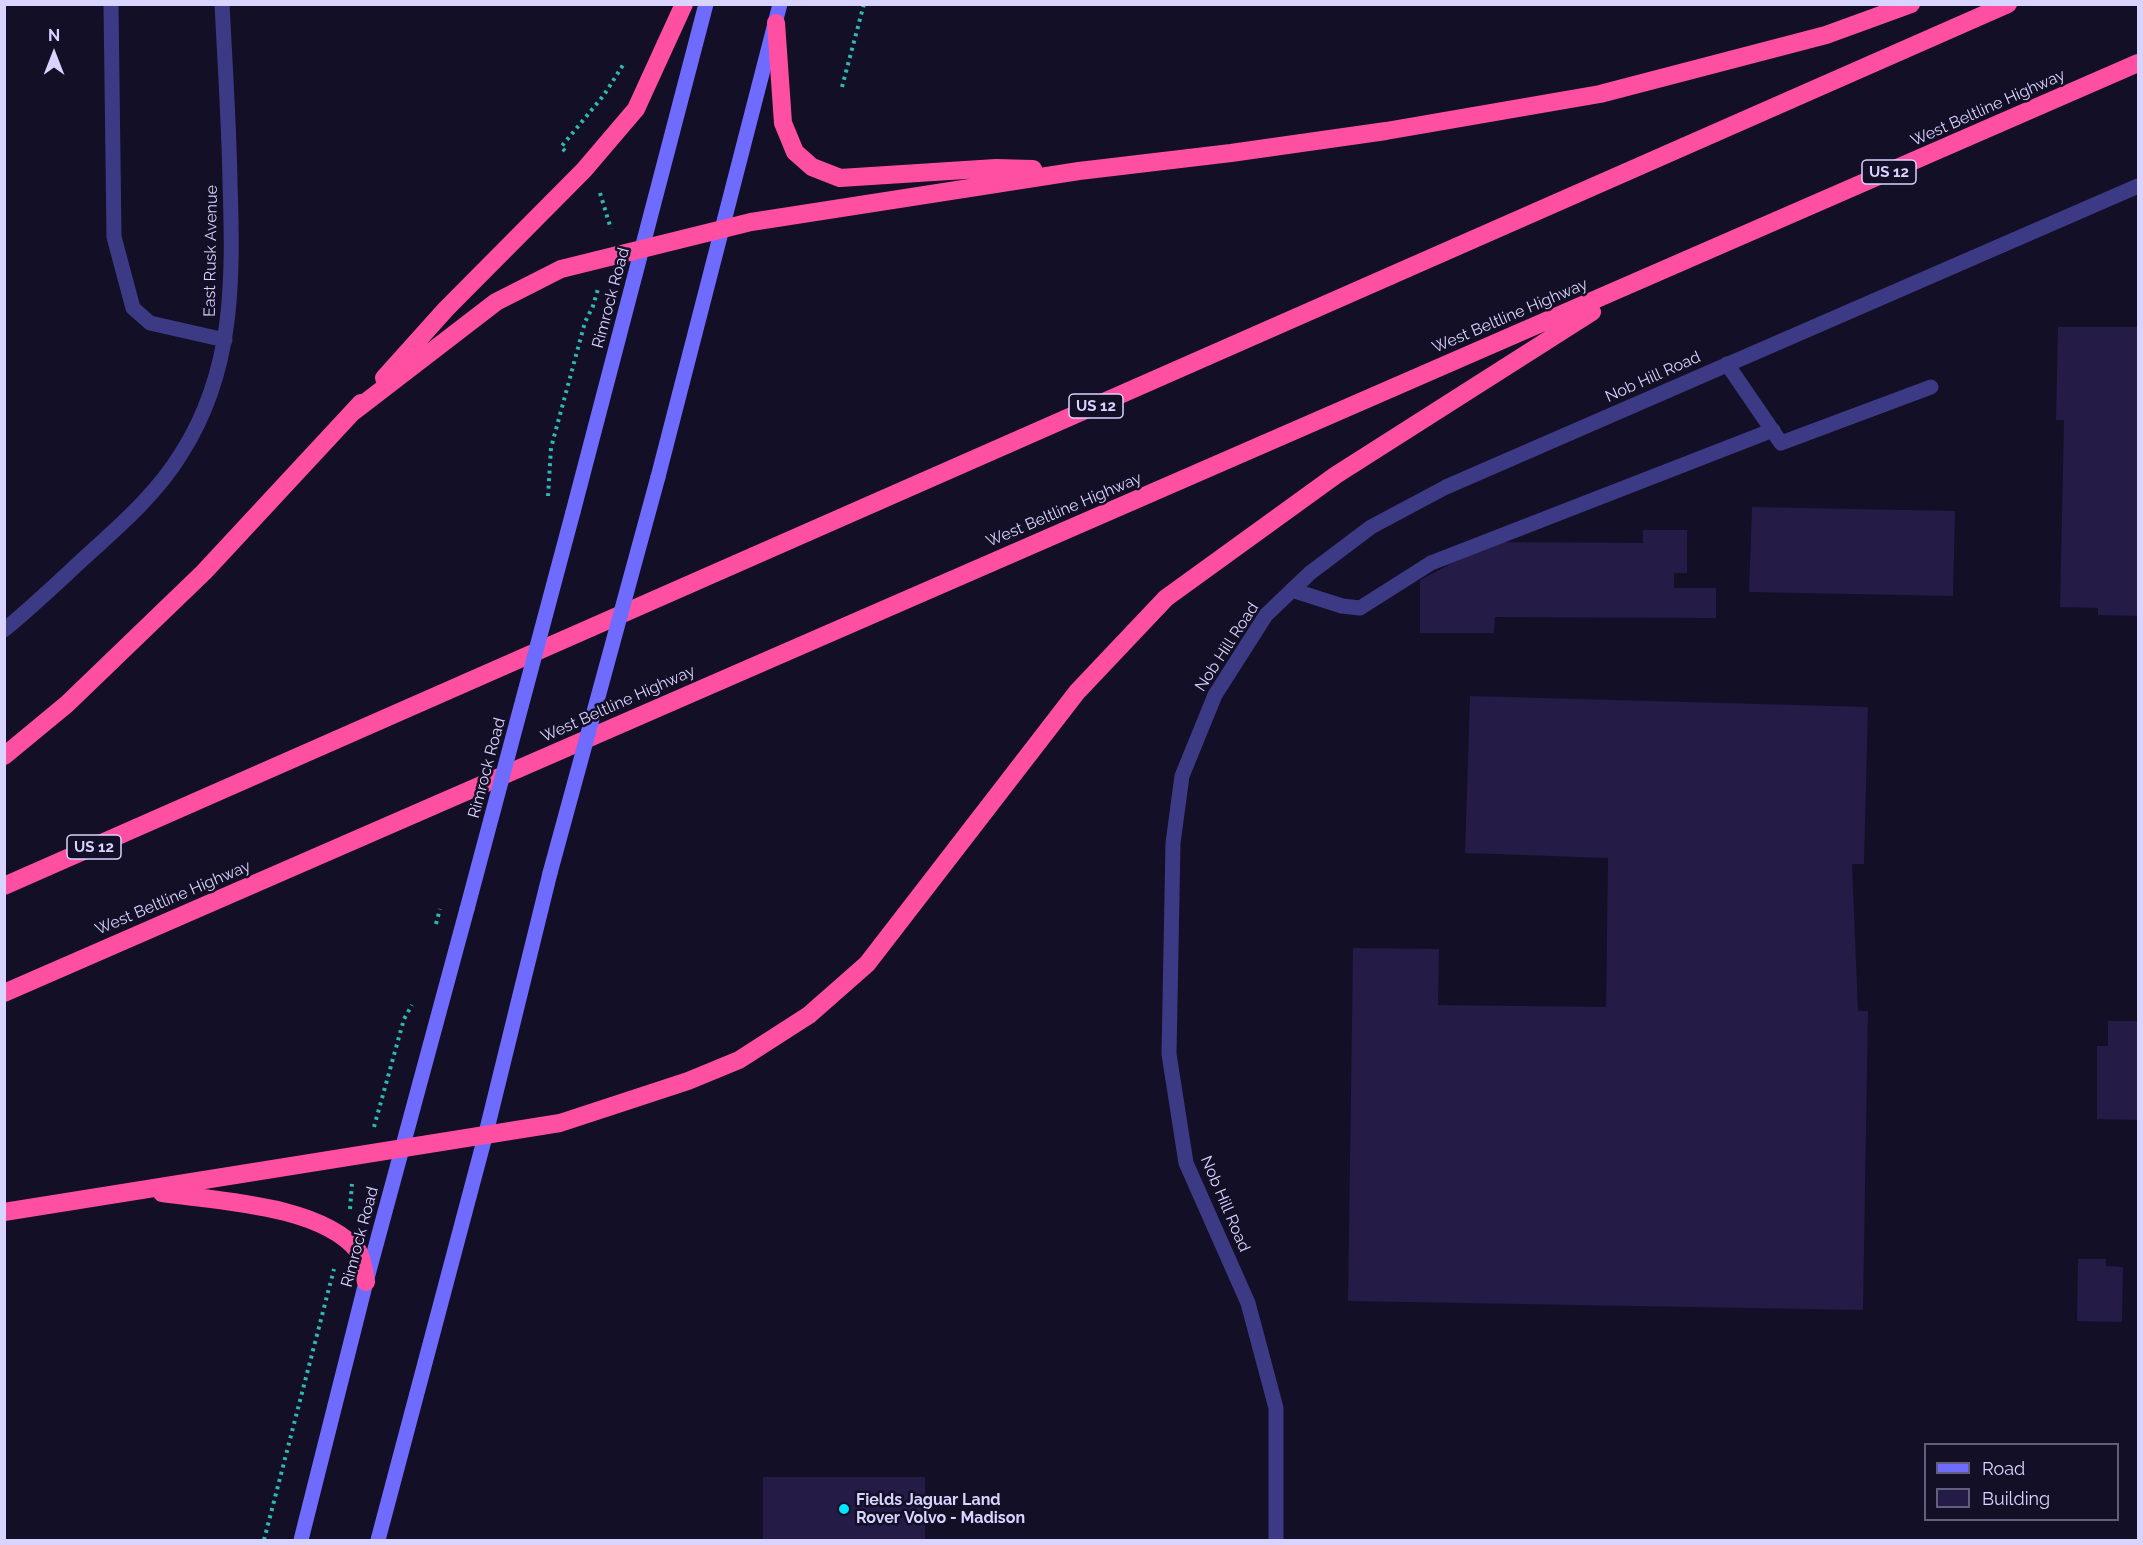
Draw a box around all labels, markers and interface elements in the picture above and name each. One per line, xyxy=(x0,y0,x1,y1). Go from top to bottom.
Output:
north arrow xyxy=(24,24,84,84)
text: N xyxy=(48,26,60,45)
street label: West Beltline Highway xyxy=(1908,65,2068,151)
road number: US 12 xyxy=(1862,160,1916,184)
street label: East Rusk Avenue xyxy=(200,185,222,317)
street label: Rimrock Road xyxy=(588,246,634,350)
street label: West Beltline Highway xyxy=(1429,275,1591,357)
street label: Nob Hill Road xyxy=(1602,347,1704,407)
road number: US 12 xyxy=(1069,394,1123,418)
street label: West Beltline Highway xyxy=(983,469,1145,551)
street label: Nob Hill Road xyxy=(1191,599,1263,695)
street label: West Beltline Highway xyxy=(538,661,698,747)
street label: Rimrock Road xyxy=(464,716,510,820)
road number: US 12 xyxy=(67,835,121,859)
street label: West Beltline Highway xyxy=(92,857,254,939)
street label: Nob Hill Road xyxy=(1196,1153,1254,1255)
street label: Rimrock Road xyxy=(337,1185,383,1289)
legend xyxy=(1924,1443,2119,1521)
text: Road xyxy=(1982,1458,2025,1479)
text: Building xyxy=(1982,1488,2050,1509)
place label: Fields Jaguar Land Rover Volvo - Madison xyxy=(856,1490,1025,1528)
marker: Fields Jaguar Land Rover Volvo - Madison xyxy=(837,1502,851,1516)

